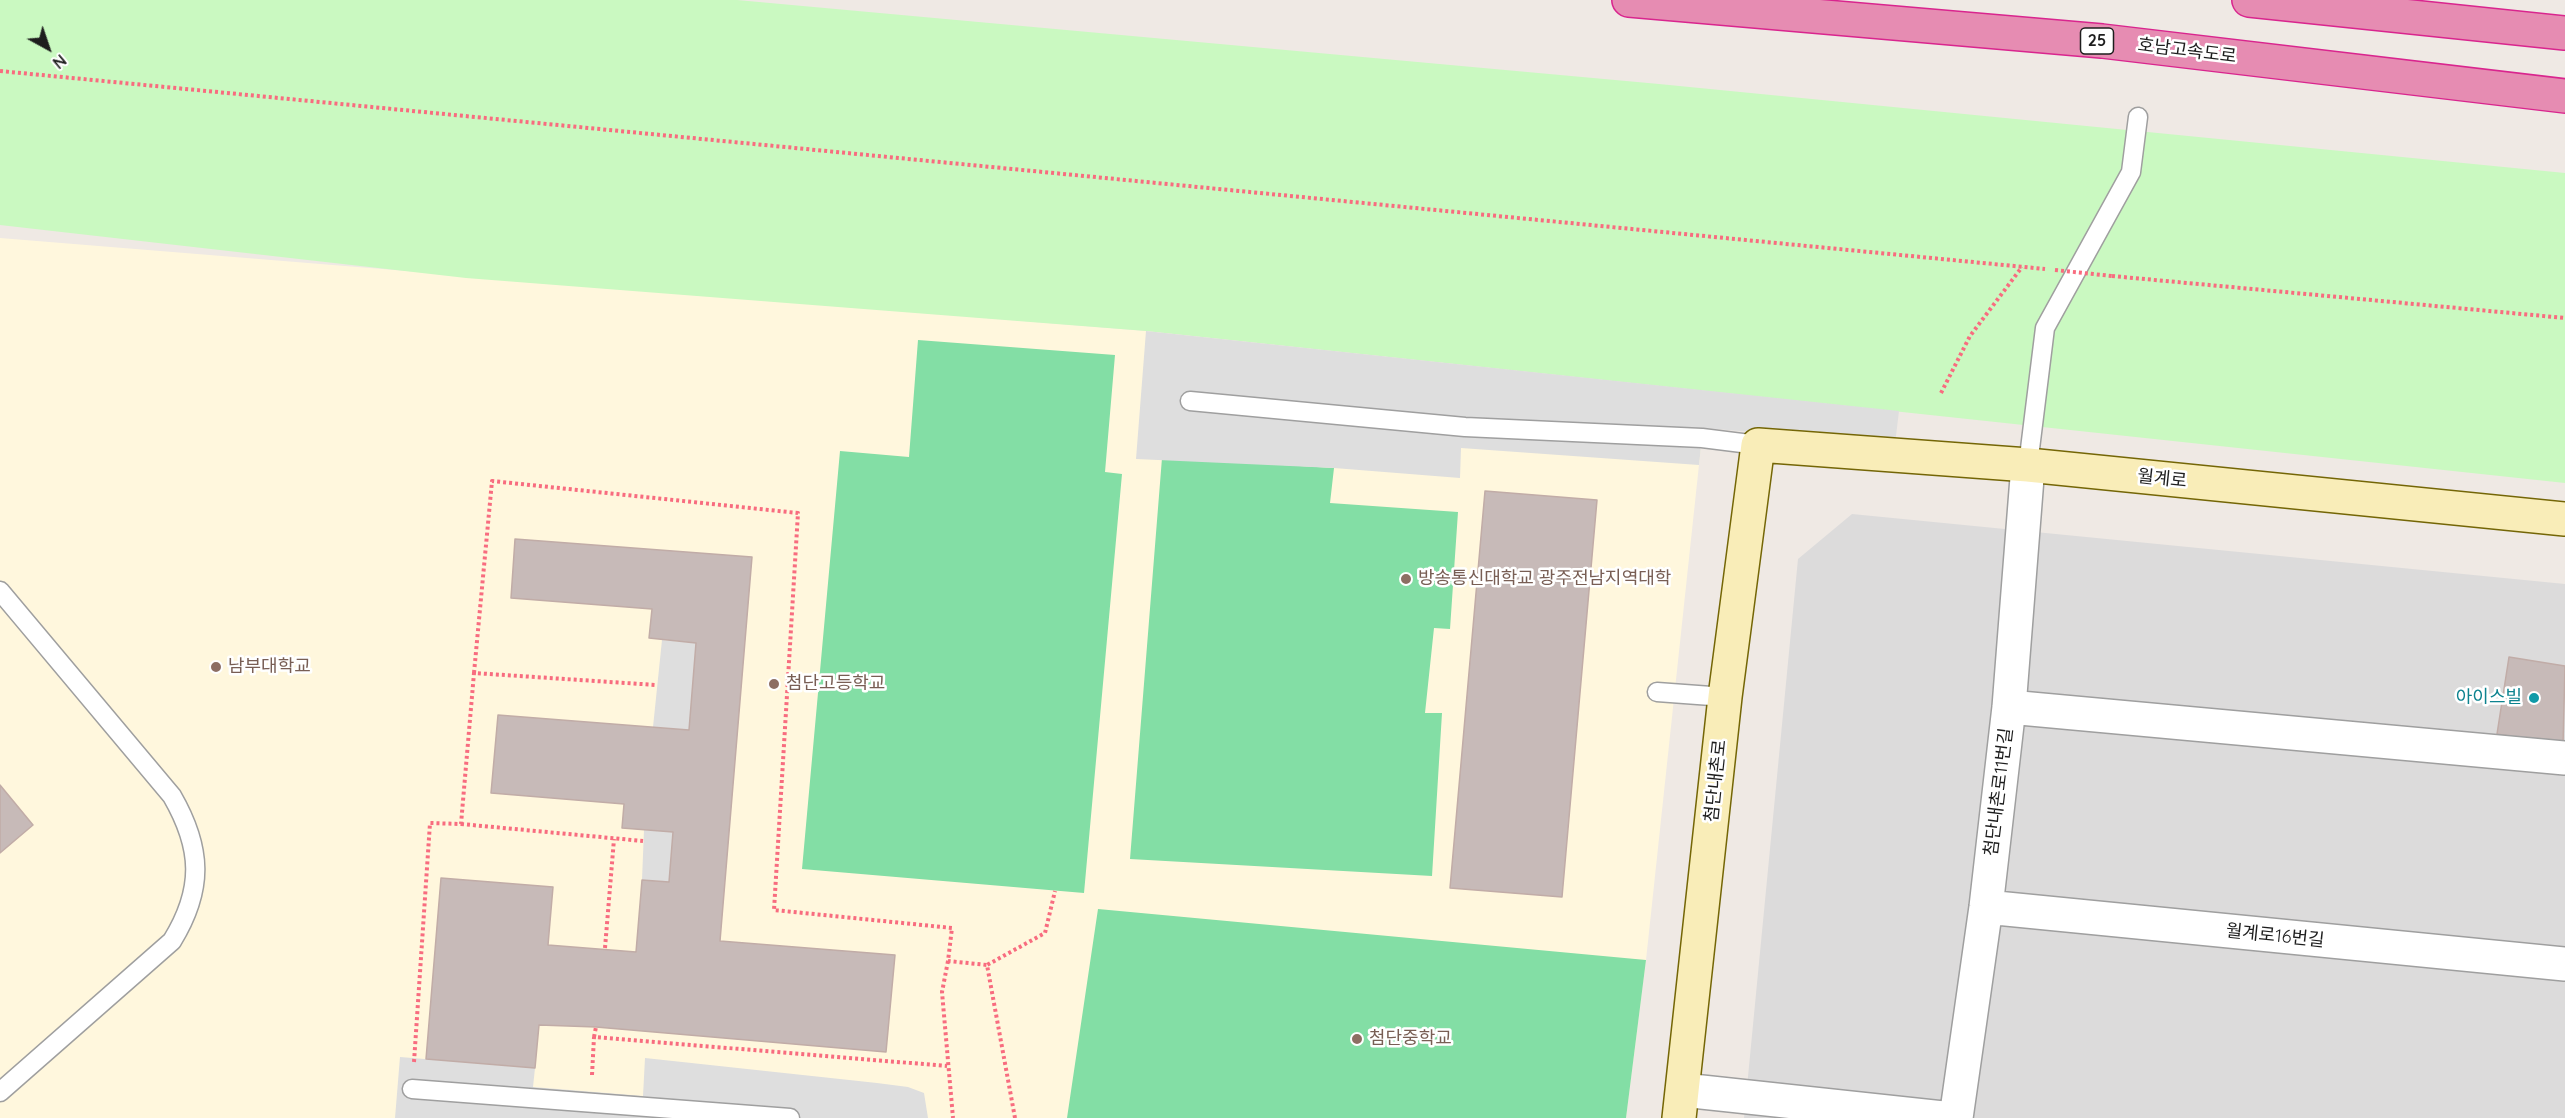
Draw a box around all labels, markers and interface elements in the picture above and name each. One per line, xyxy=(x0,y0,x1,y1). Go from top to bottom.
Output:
north arrow xyxy=(18,18,78,78)
road number: 25 xyxy=(2080,28,2114,54)
street label: 호남고속도로 xyxy=(2136,34,2238,68)
text: N xyxy=(49,50,71,73)
street label: 월계로 xyxy=(2136,466,2188,492)
place label: 방송통신대학교 광주전남지역대학 xyxy=(1418,568,1671,590)
marker: 방송통신대학교 광주전남지역대학 xyxy=(1399,572,1413,586)
place label: 남부대학교 xyxy=(228,656,311,678)
marker: 남부대학교 xyxy=(209,660,223,674)
place label: 첨단고등학교 xyxy=(786,673,885,695)
marker: 첨단고등학교 xyxy=(767,677,781,691)
place label: 아이스빌 xyxy=(2456,687,2522,709)
marker: 아이스빌 xyxy=(2527,691,2541,705)
street label: 첨단내촌로11번길 xyxy=(1980,727,2018,857)
street label: 첨단내촌로 xyxy=(1701,739,1731,823)
street label: 월계로16번길 xyxy=(2225,920,2325,952)
place label: 첨단중학교 xyxy=(1369,1028,1452,1050)
marker: 첨단중학교 xyxy=(1350,1032,1364,1046)

